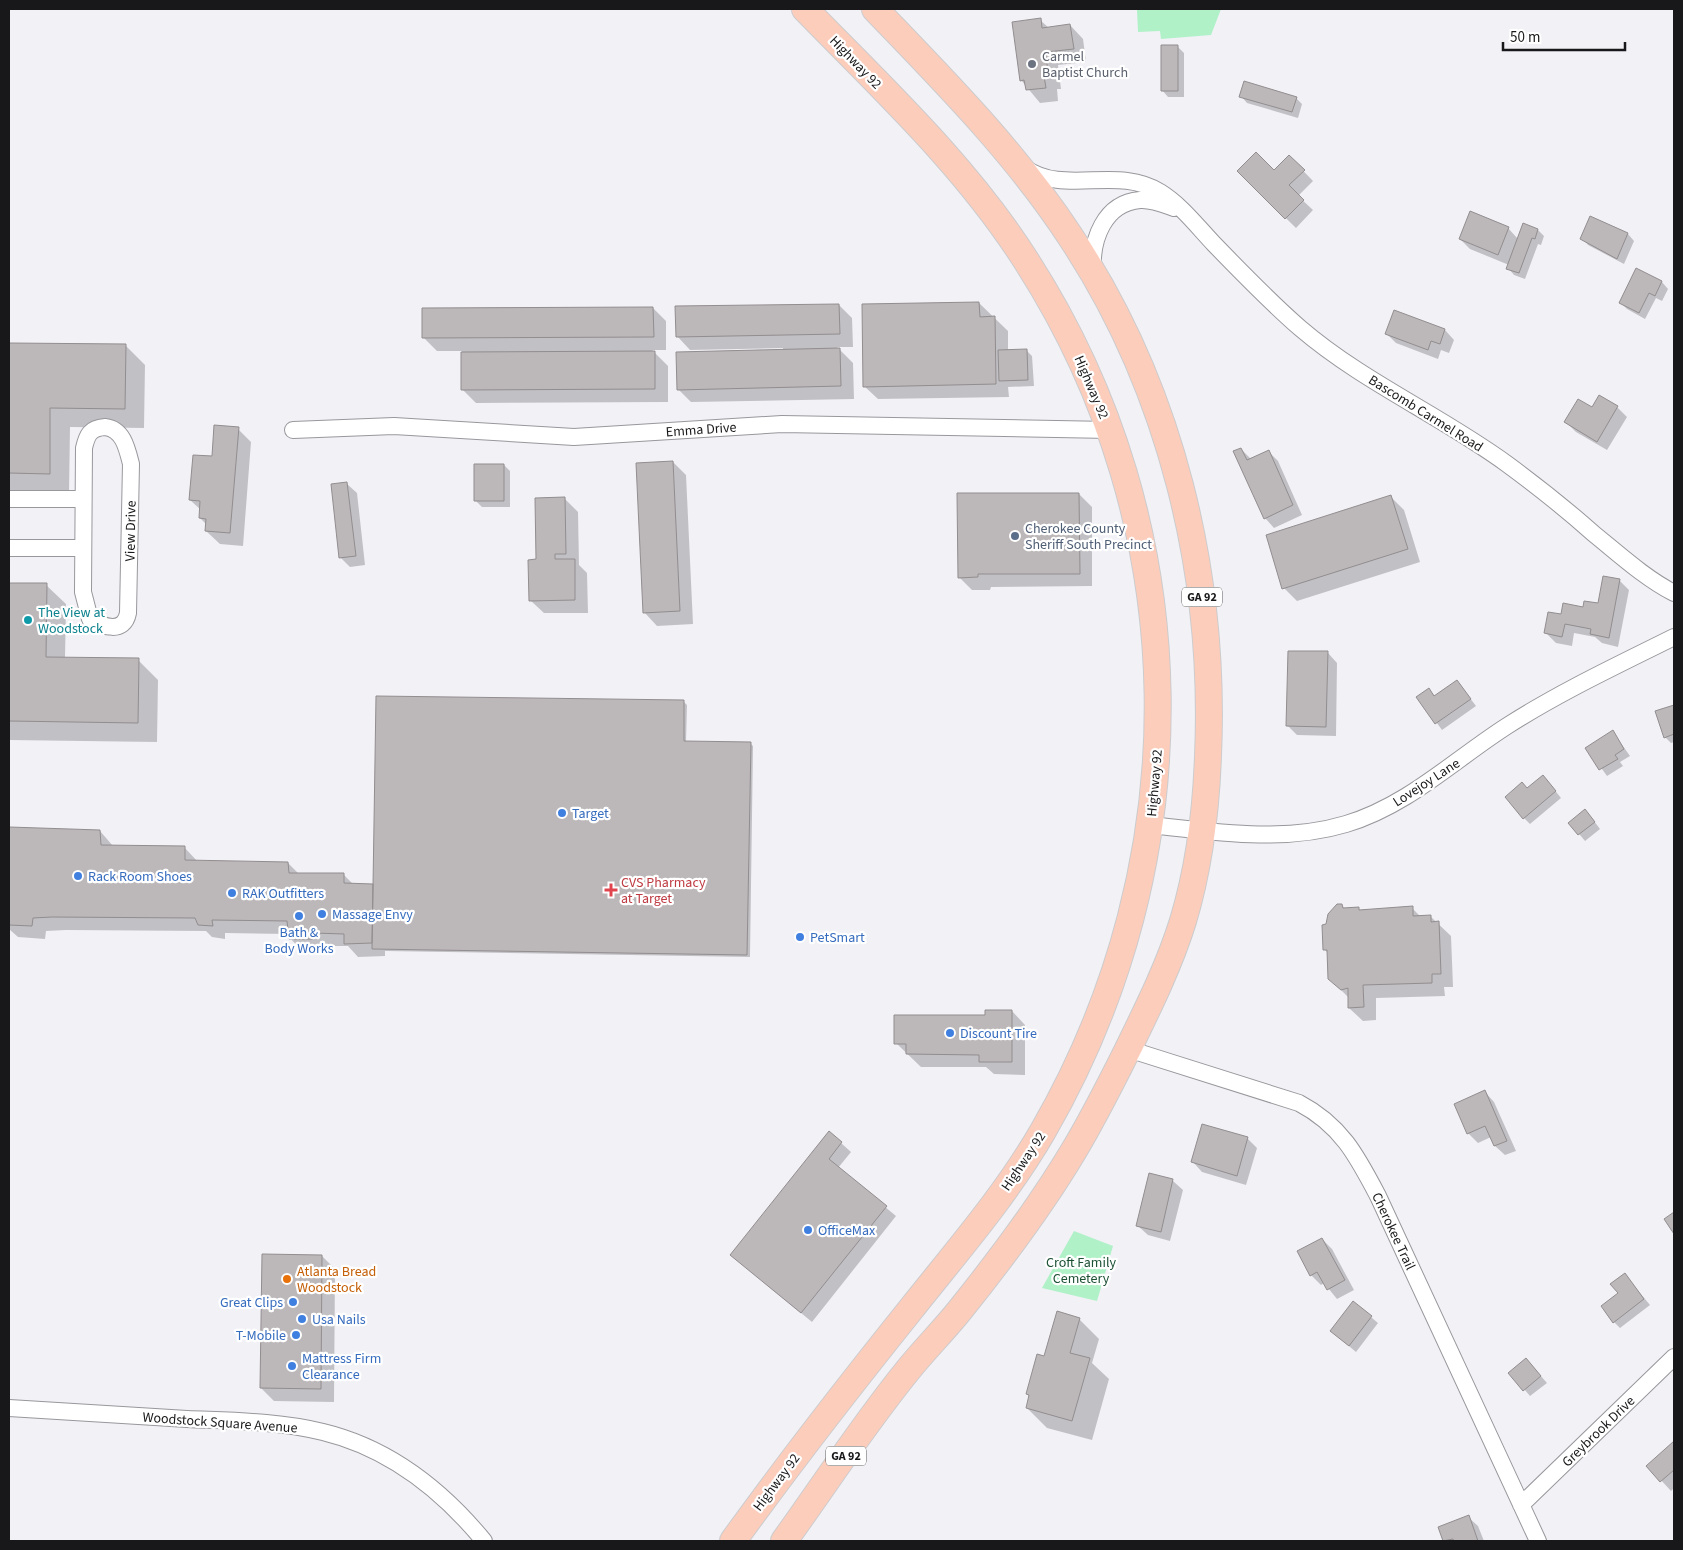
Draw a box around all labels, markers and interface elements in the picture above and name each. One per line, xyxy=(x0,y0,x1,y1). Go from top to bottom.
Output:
scale bar xyxy=(1503,20,1626,52)
text: 50 m xyxy=(1510,27,1540,48)
street label: Highway 92 xyxy=(825,31,886,94)
place label: Carmel Baptist Church xyxy=(1042,47,1128,83)
marker: Carmel Baptist Church xyxy=(1026,58,1038,70)
street label: Highway 92 xyxy=(1069,352,1113,422)
street label: Bascomb Carmel Road xyxy=(1364,370,1487,457)
street label: Emma Drive xyxy=(665,418,737,442)
street label: View Drive xyxy=(120,500,142,562)
place label: Cherokee County Sheriff South Precinct xyxy=(1025,519,1152,555)
marker: Cherokee County Sheriff South Precinct xyxy=(1009,530,1021,542)
road number: GA 92 xyxy=(1182,588,1222,606)
place label: The View at Woodstock xyxy=(38,603,105,639)
marker: The View at Woodstock xyxy=(22,614,34,626)
street label: Highway 92 xyxy=(1142,749,1168,818)
street label: Lovejoy Lane xyxy=(1389,754,1464,812)
place label: Target xyxy=(572,804,609,824)
marker: Target xyxy=(556,807,568,819)
place label: Rack Room Shoes xyxy=(88,867,192,887)
marker: Rack Room Shoes xyxy=(72,870,84,882)
place label: CVS Pharmacy at Target xyxy=(621,873,706,909)
place label: RAK Outfitters xyxy=(242,884,324,904)
marker: CVS Pharmacy at Target xyxy=(605,884,617,896)
marker: RAK Outfitters xyxy=(226,887,238,899)
place label: Massage Envy xyxy=(332,905,413,925)
marker: Massage Envy xyxy=(316,908,328,920)
marker: Bath & Body Works xyxy=(293,910,305,922)
place label: Bath & Body Works xyxy=(264,923,334,959)
place label: PetSmart xyxy=(810,928,865,948)
marker: PetSmart xyxy=(794,931,806,943)
place label: Discount Tire xyxy=(960,1024,1037,1044)
marker: Discount Tire xyxy=(944,1027,956,1039)
street label: Highway 92 xyxy=(997,1128,1051,1195)
street label: Cherokee Trail xyxy=(1366,1189,1420,1274)
place label: OfficeMax xyxy=(818,1221,876,1241)
marker: OfficeMax xyxy=(802,1224,814,1236)
park label: Croft Family Cemetery xyxy=(1046,1253,1116,1289)
place label: Atlanta Bread Woodstock xyxy=(297,1262,376,1298)
marker: Atlanta Bread Woodstock xyxy=(281,1273,293,1285)
place label: Great Clips xyxy=(220,1293,283,1313)
marker: Great Clips xyxy=(287,1296,299,1308)
place label: Usa Nails xyxy=(312,1310,366,1330)
marker: Usa Nails xyxy=(296,1313,308,1325)
place label: T-Mobile xyxy=(236,1326,286,1346)
marker: T-Mobile xyxy=(290,1329,302,1341)
place label: Mattress Firm Clearance xyxy=(302,1349,381,1385)
marker: Mattress Firm Clearance xyxy=(286,1360,298,1372)
street label: Greybrook Drive xyxy=(1558,1392,1640,1472)
street label: Woodstock Square Avenue xyxy=(142,1408,298,1438)
road number: GA 92 xyxy=(826,1446,866,1465)
street label: Highway 92 xyxy=(749,1450,805,1516)

